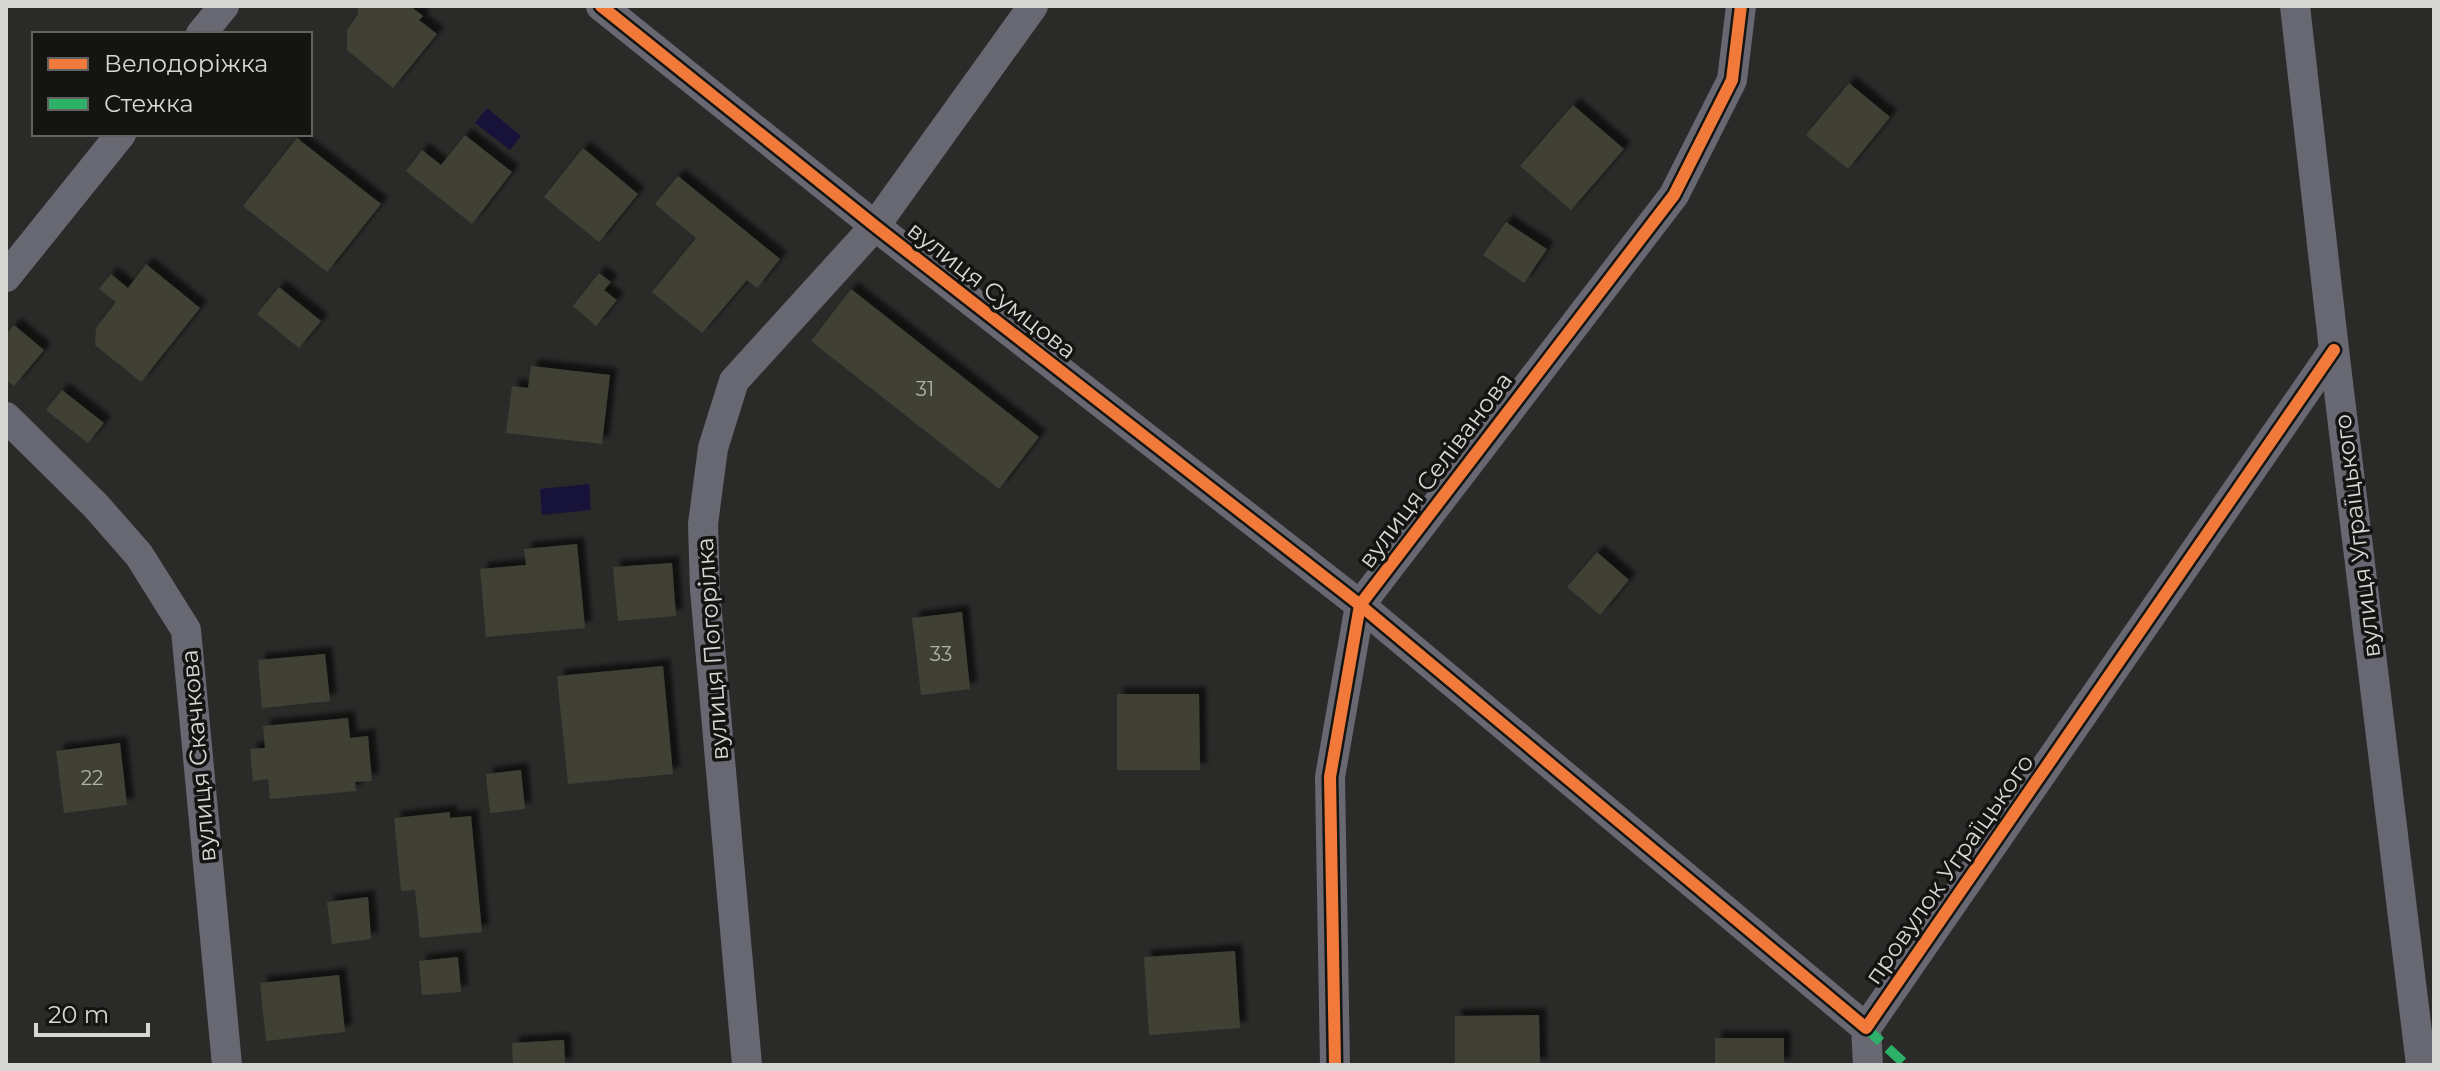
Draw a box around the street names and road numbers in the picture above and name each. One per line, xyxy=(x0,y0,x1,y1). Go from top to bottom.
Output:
street label: вулиця Сумцова xyxy=(902,215,1082,365)
street label: вулиця Селіванова xyxy=(1352,366,1518,574)
street label: вулиця Уграїцького xyxy=(2328,413,2386,659)
street label: вулиця Погорілка xyxy=(690,537,734,761)
street label: вулиця Скачкова xyxy=(174,649,222,863)
street label: провулок Уграїцького xyxy=(1858,748,2040,990)

